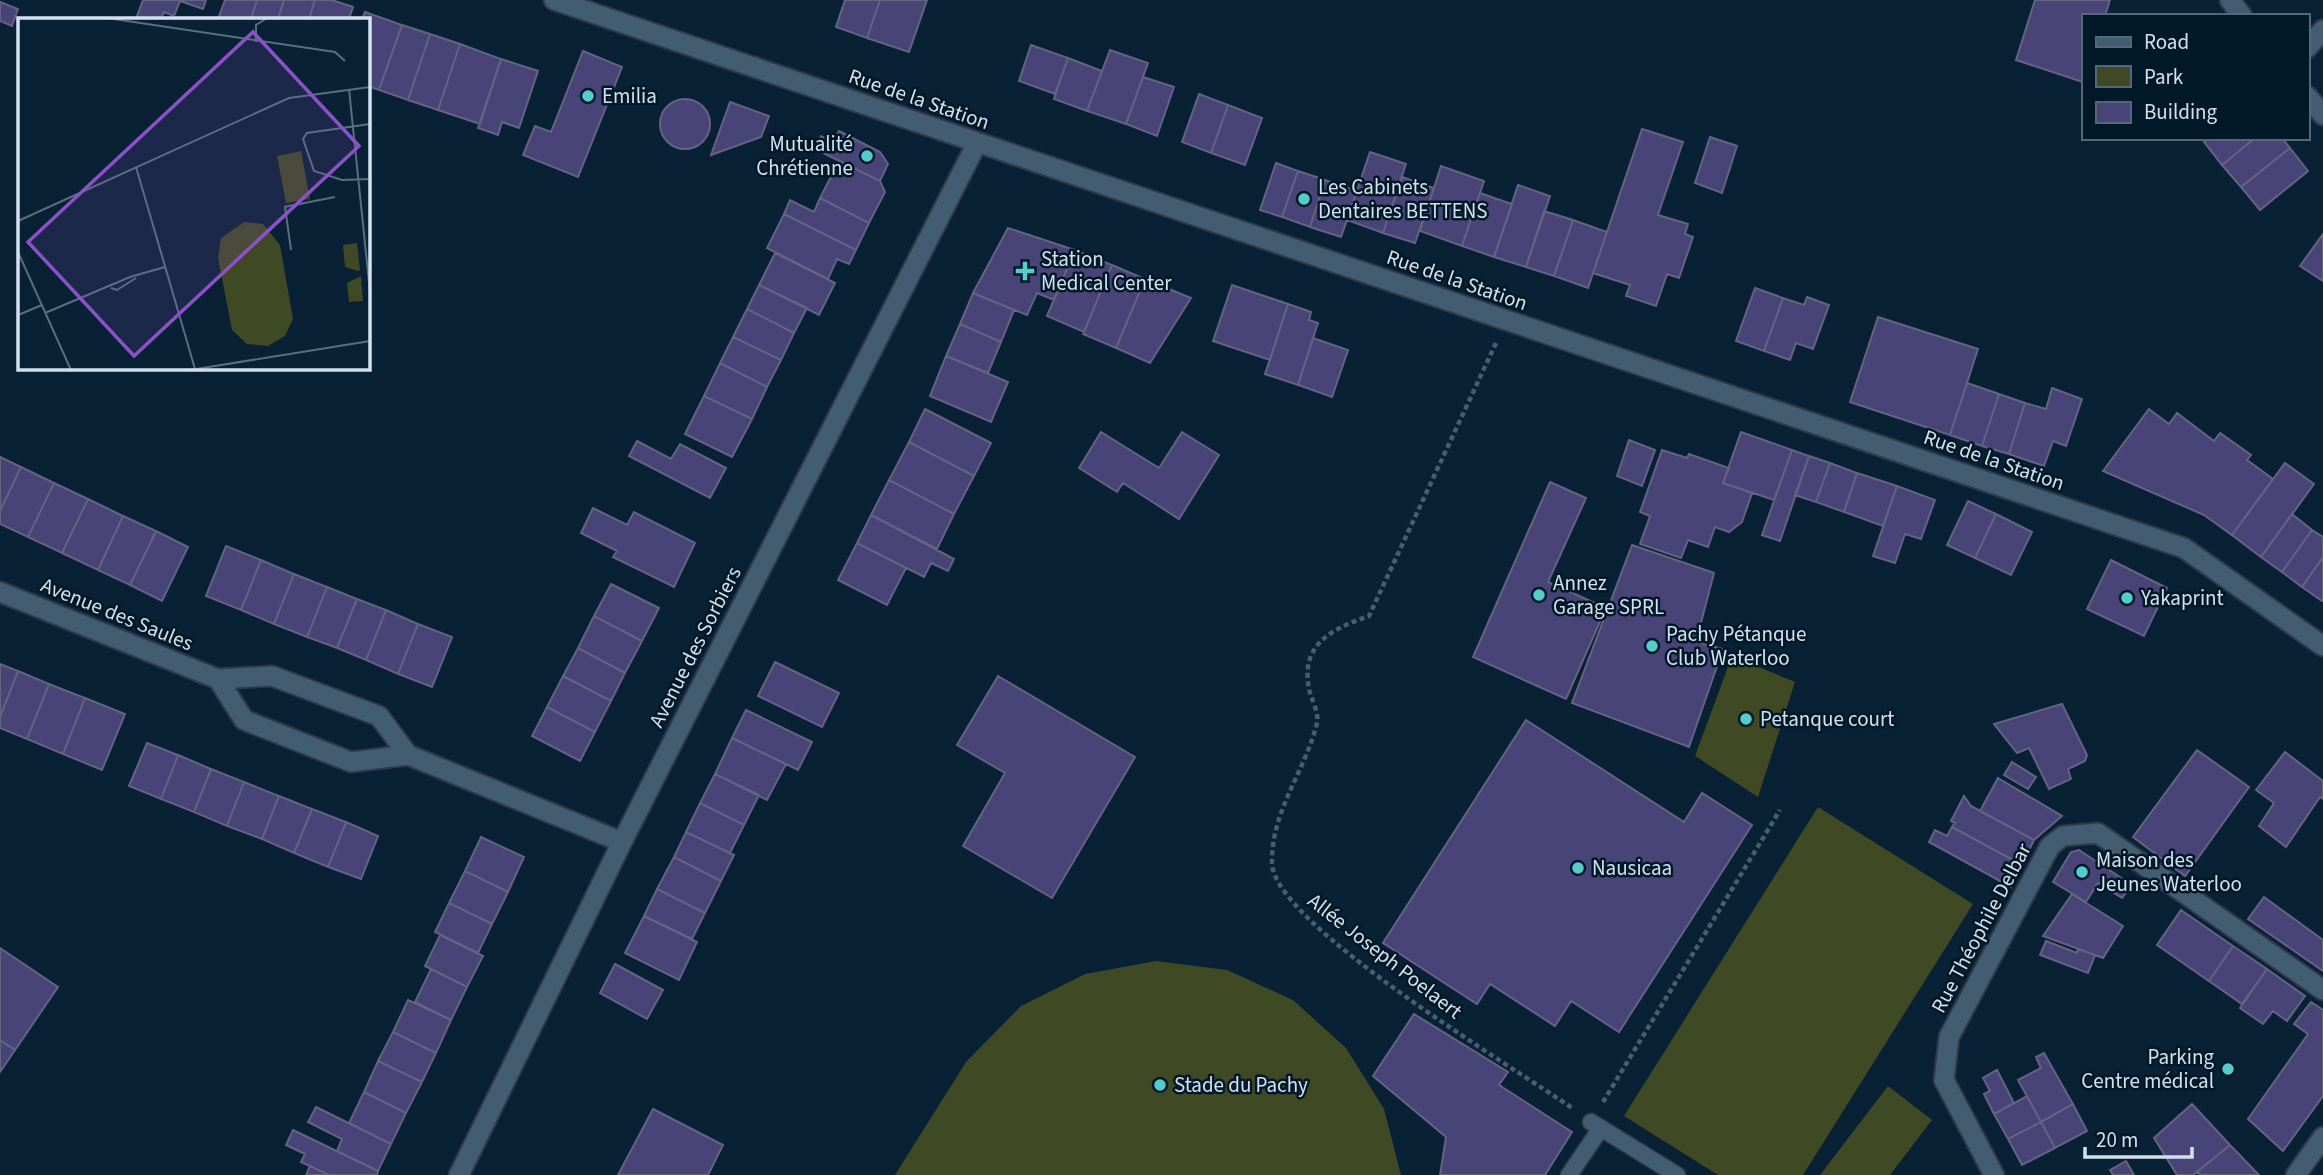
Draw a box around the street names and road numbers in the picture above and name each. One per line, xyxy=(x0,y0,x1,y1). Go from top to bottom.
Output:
street label: Rue de la Station xyxy=(845,61,993,137)
street label: Rue de la Station xyxy=(1383,242,1531,318)
street label: Rue de la Station xyxy=(1920,422,2068,498)
street label: Avenue des Sorbiers xyxy=(641,561,749,733)
street label: Avenue des Saules xyxy=(36,570,198,658)
street label: Rue Théophile Delbar xyxy=(1923,837,2039,1018)
street label: Allée Joseph Poelaert xyxy=(1301,886,1469,1026)

